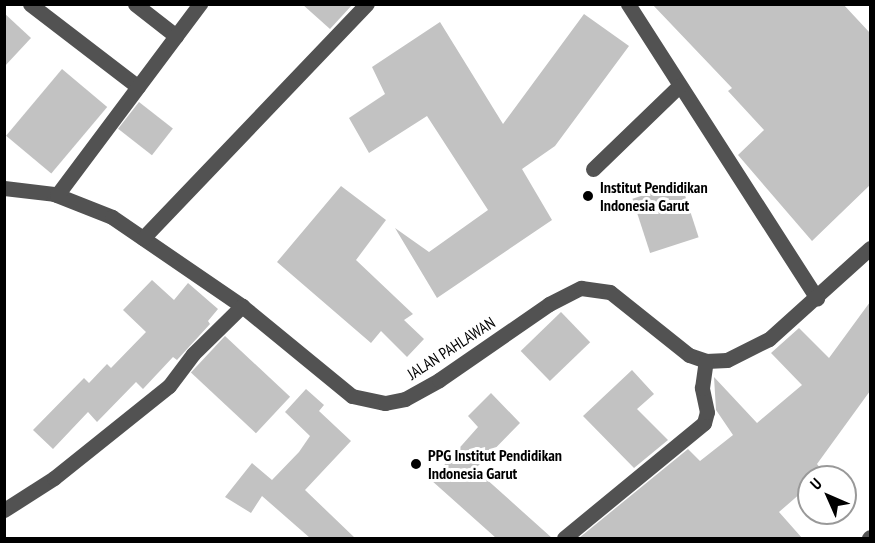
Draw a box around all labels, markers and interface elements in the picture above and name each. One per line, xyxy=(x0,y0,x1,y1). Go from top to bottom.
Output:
place label: Institut Pendidikan Indonesia Garut xyxy=(600,177,708,215)
marker: Institut Pendidikan Indonesia Garut xyxy=(581,189,595,203)
street label: JALAN PAHLAWAN xyxy=(404,313,498,383)
place label: PPG Institut Pendidikan Indonesia Garut xyxy=(428,445,562,483)
marker: PPG Institut Pendidikan Indonesia Garut xyxy=(409,457,423,471)
north arrow xyxy=(797,465,857,525)
text: U xyxy=(806,474,826,494)

